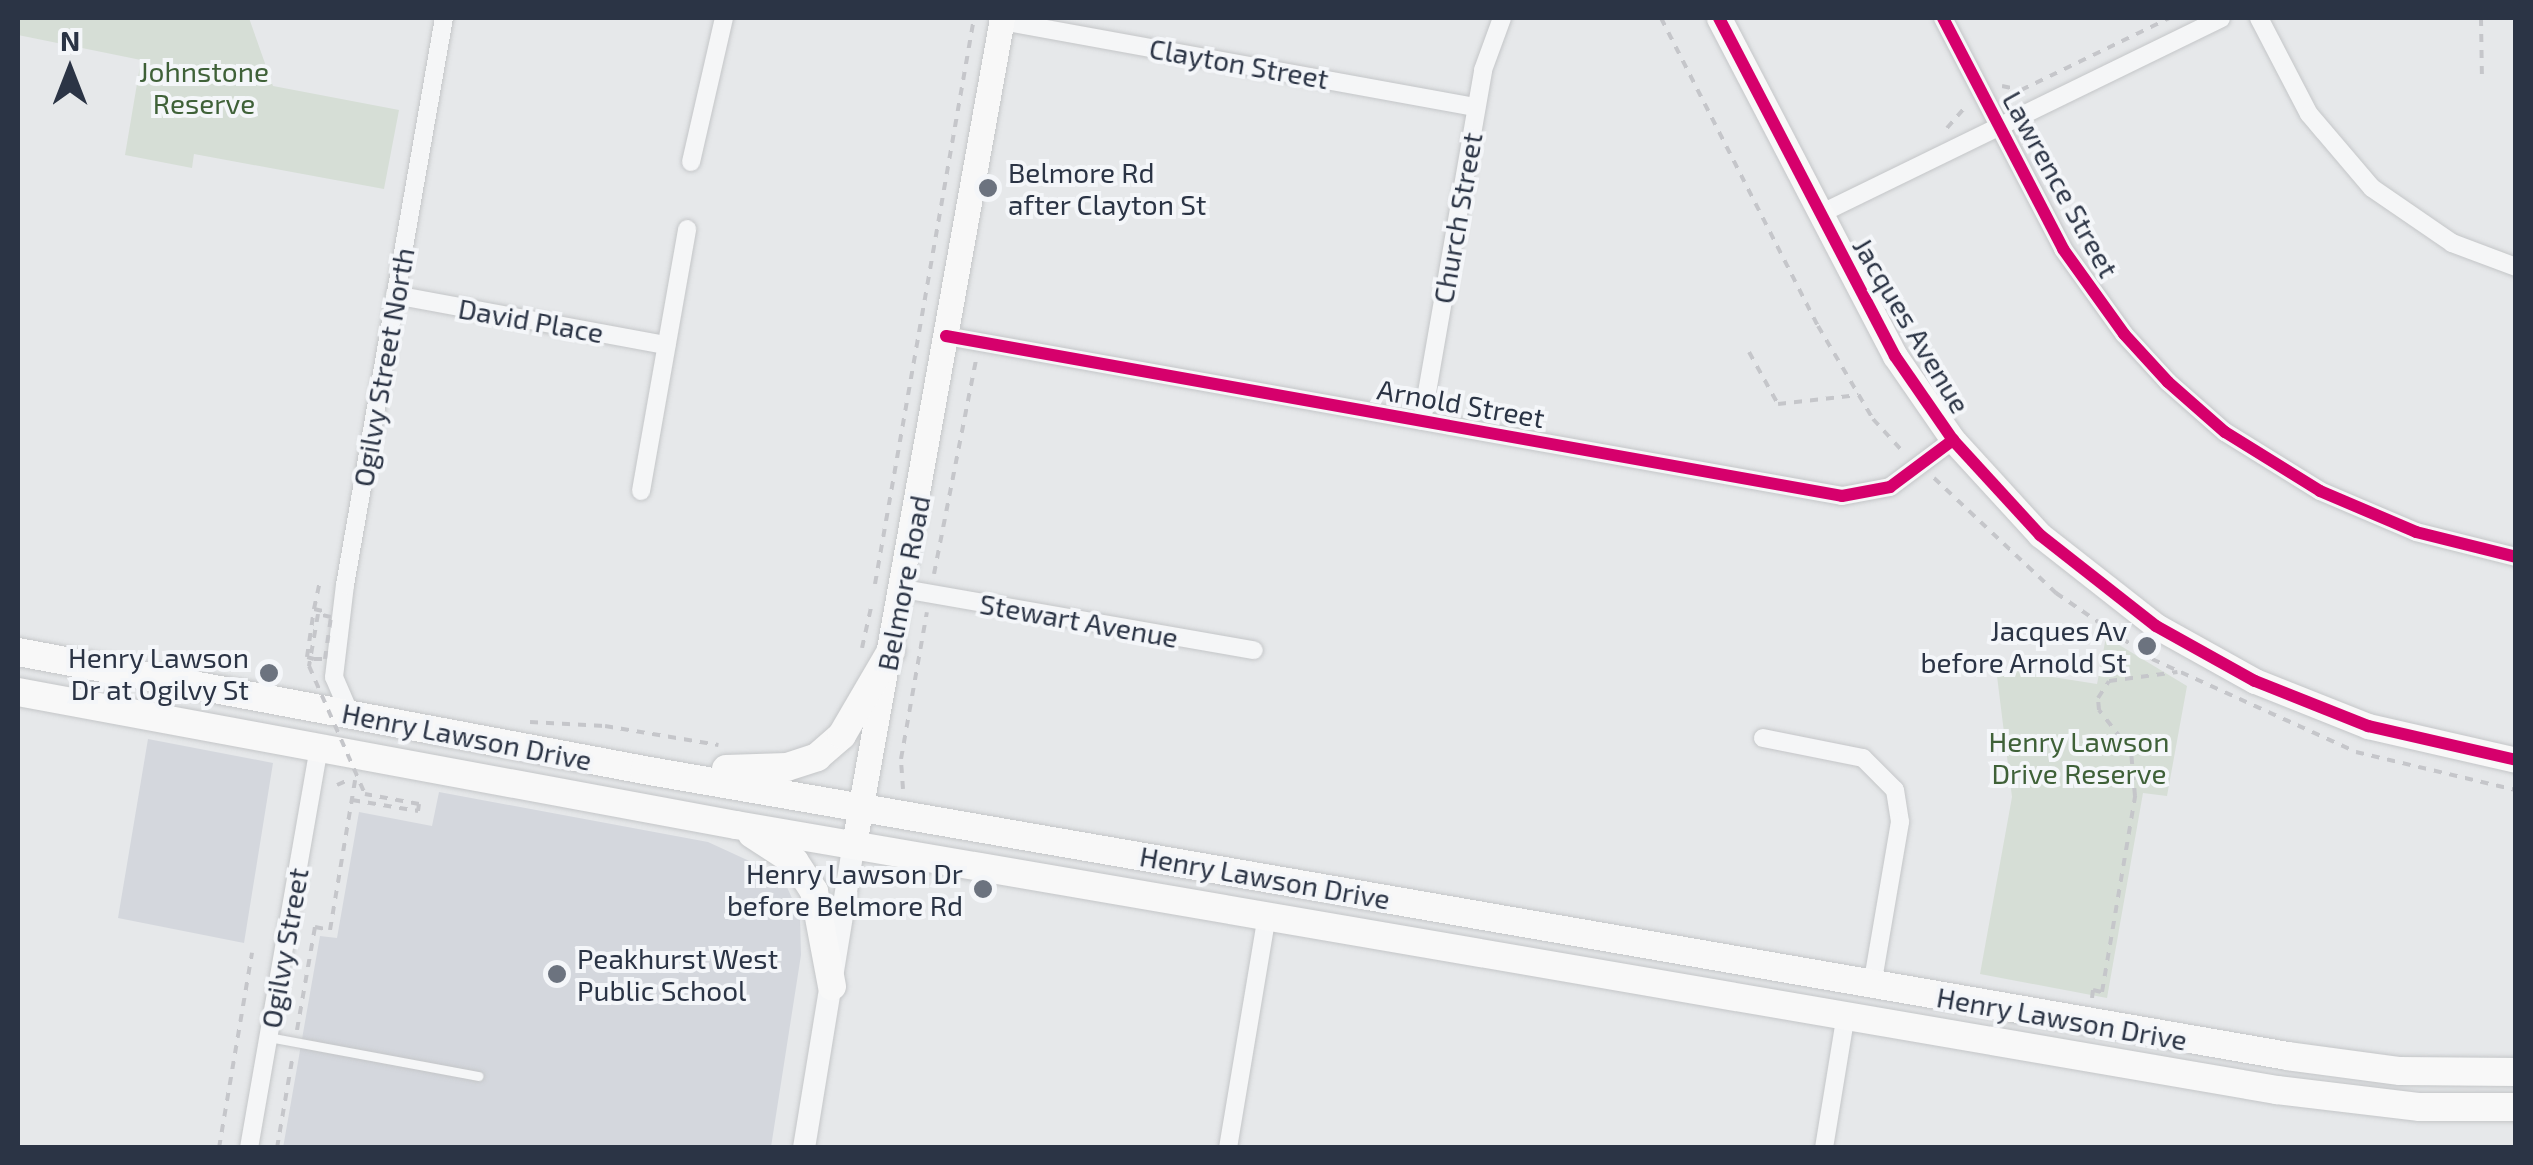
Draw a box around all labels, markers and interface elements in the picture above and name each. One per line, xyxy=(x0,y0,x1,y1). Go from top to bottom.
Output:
north arrow xyxy=(20,20,120,120)
text: N xyxy=(60,23,80,57)
street label: Clayton Street xyxy=(1147,31,1331,95)
park label: Johnstone Reserve xyxy=(139,54,269,120)
street label: Lawrence Street xyxy=(1996,85,2126,283)
street label: Church Street xyxy=(1425,130,1489,306)
place label: Belmore Rd after Clayton St xyxy=(1008,155,1207,221)
marker: Belmore Rd after Clayton St xyxy=(977,177,999,199)
street label: Jacques Avenue xyxy=(1846,231,1978,419)
street label: Ogilvy Street North xyxy=(345,245,421,489)
street label: David Place xyxy=(456,291,606,349)
street label: Arnold Street xyxy=(1375,372,1547,434)
street label: Belmore Road xyxy=(870,493,936,673)
street label: Stewart Avenue xyxy=(977,586,1181,654)
place label: Jacques Av before Arnold St xyxy=(1920,613,2127,679)
marker: Jacques Av before Arnold St xyxy=(2136,635,2158,657)
place label: Henry Lawson Dr at Ogilvy St xyxy=(67,640,249,706)
marker: Henry Lawson Dr at Ogilvy St xyxy=(258,662,280,684)
street label: Henry Lawson Drive xyxy=(339,695,595,777)
park label: Henry Lawson Drive Reserve xyxy=(1988,724,2170,790)
street label: Henry Lawson Drive xyxy=(1137,838,1393,916)
place label: Henry Lawson Dr before Belmore Rd xyxy=(727,856,963,922)
street label: Ogilvy Street xyxy=(253,865,315,1031)
marker: Henry Lawson Dr before Belmore Rd xyxy=(972,878,994,900)
place label: Peakhurst West Public School xyxy=(577,941,779,1007)
marker: Peakhurst West Public School xyxy=(546,963,568,985)
street label: Henry Lawson Drive xyxy=(1934,979,2190,1057)

